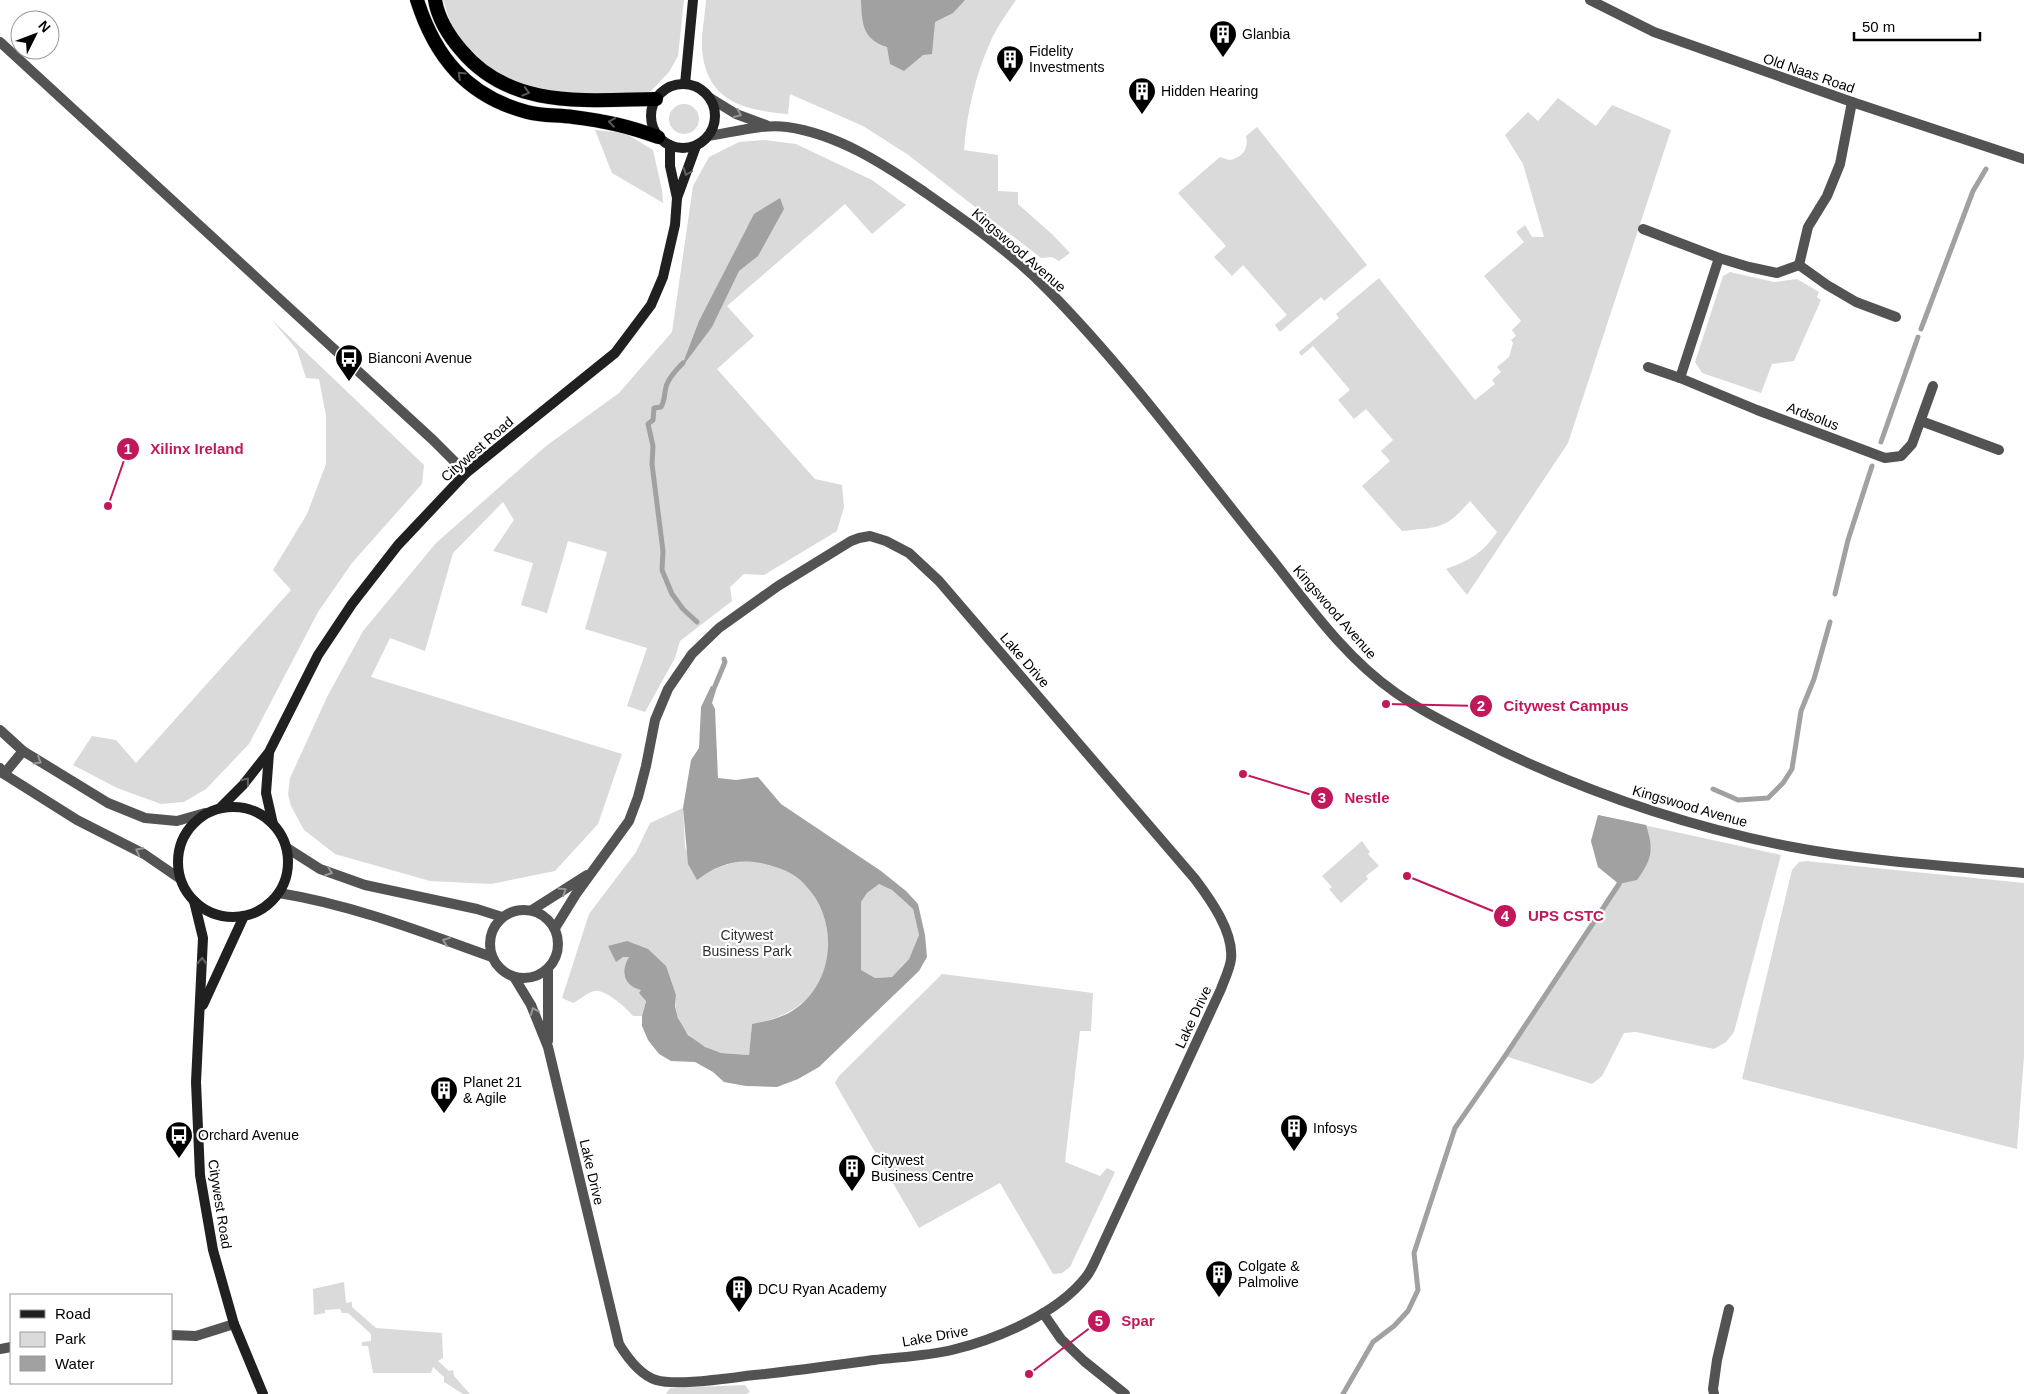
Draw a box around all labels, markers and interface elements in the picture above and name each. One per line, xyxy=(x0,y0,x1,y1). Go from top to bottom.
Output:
north arrow xyxy=(10,10,60,60)
scale bar xyxy=(1854,10,1980,42)
text: N xyxy=(35,17,54,35)
text: 50 m xyxy=(1862,18,1895,35)
building icon: Glanbia xyxy=(1208,19,1238,58)
place label: Glanbia xyxy=(1242,26,1290,42)
place label: Fidelity Investments xyxy=(1029,43,1104,75)
building icon: Fidelity Investments xyxy=(995,44,1025,83)
street label: Old Naas Road xyxy=(1761,50,1857,96)
one-way arrow xyxy=(457,72,466,81)
building icon: Hidden Hearing xyxy=(1127,76,1157,115)
place label: Hidden Hearing xyxy=(1161,83,1258,99)
one-way arrow xyxy=(521,87,529,97)
one-way arrow xyxy=(732,107,741,117)
one-way arrow xyxy=(608,118,616,128)
one-way arrow xyxy=(683,167,693,176)
street label: Kingswood Avenue xyxy=(969,205,1069,295)
bus stop icon: Bianconi Avenue xyxy=(334,343,364,382)
place label: Bianconi Avenue xyxy=(368,350,472,366)
street label: Ardsolus xyxy=(1785,399,1841,433)
street label: Citywest Road xyxy=(438,413,516,485)
callout: Xilinx Ireland xyxy=(116,434,254,464)
text: 1 xyxy=(124,440,132,457)
text: Xilinx Ireland xyxy=(150,440,244,457)
street label: Kingswood Avenue xyxy=(1290,562,1380,662)
street label: Lake Drive xyxy=(997,629,1053,691)
callout: Citywest Campus xyxy=(1469,691,1639,721)
text: 2 xyxy=(1477,697,1485,714)
text: Citywest Campus xyxy=(1503,697,1629,714)
one-way arrow xyxy=(33,754,42,764)
one-way arrow xyxy=(241,778,249,787)
street label: Kingswood Avenue xyxy=(1631,782,1750,830)
callout: Nestle xyxy=(1310,783,1400,813)
text: 3 xyxy=(1318,789,1326,806)
text: Nestle xyxy=(1344,789,1390,806)
one-way arrow xyxy=(135,847,144,857)
one-way arrow xyxy=(324,866,332,876)
one-way arrow xyxy=(558,888,567,897)
callout: UPS CSTC xyxy=(1493,901,1613,931)
text: 4 xyxy=(1501,907,1510,924)
text: UPS CSTC xyxy=(1528,907,1604,924)
park label: Citywest Business Park xyxy=(702,927,793,959)
one-way arrow xyxy=(442,937,451,947)
one-way arrow xyxy=(197,957,207,965)
street label: Lake Drive xyxy=(1172,983,1214,1051)
one-way arrow xyxy=(529,1007,540,1016)
place label: Planet 21 & Agile xyxy=(463,1074,522,1106)
building icon: Planet 21 & Agile xyxy=(429,1075,459,1114)
building icon: Infosys xyxy=(1279,1113,1309,1152)
bus stop icon: Orchard Avenue xyxy=(164,1120,194,1159)
place label: Infosys xyxy=(1313,1120,1357,1136)
place label: Orchard Avenue xyxy=(198,1127,299,1143)
street label: Lake Drive xyxy=(577,1138,607,1207)
place label: Citywest Business Centre xyxy=(871,1152,974,1184)
building icon: Citywest Business Centre xyxy=(837,1153,867,1192)
street label: Citywest Road xyxy=(205,1158,235,1250)
place label: Colgate & Palmolive xyxy=(1238,1258,1300,1290)
building icon: Colgate & Palmolive xyxy=(1204,1259,1234,1298)
building icon: DCU Ryan Academy xyxy=(724,1274,754,1313)
place label: DCU Ryan Academy xyxy=(758,1281,886,1297)
legend xyxy=(10,1294,172,1384)
text: Road xyxy=(55,1305,91,1322)
callout: Spar xyxy=(1086,1306,1165,1336)
text: 5 xyxy=(1095,1312,1103,1329)
text: Spar xyxy=(1121,1312,1155,1329)
street label: Lake Drive xyxy=(901,1322,970,1350)
text: Park xyxy=(55,1330,86,1347)
text: Water xyxy=(55,1355,94,1372)

